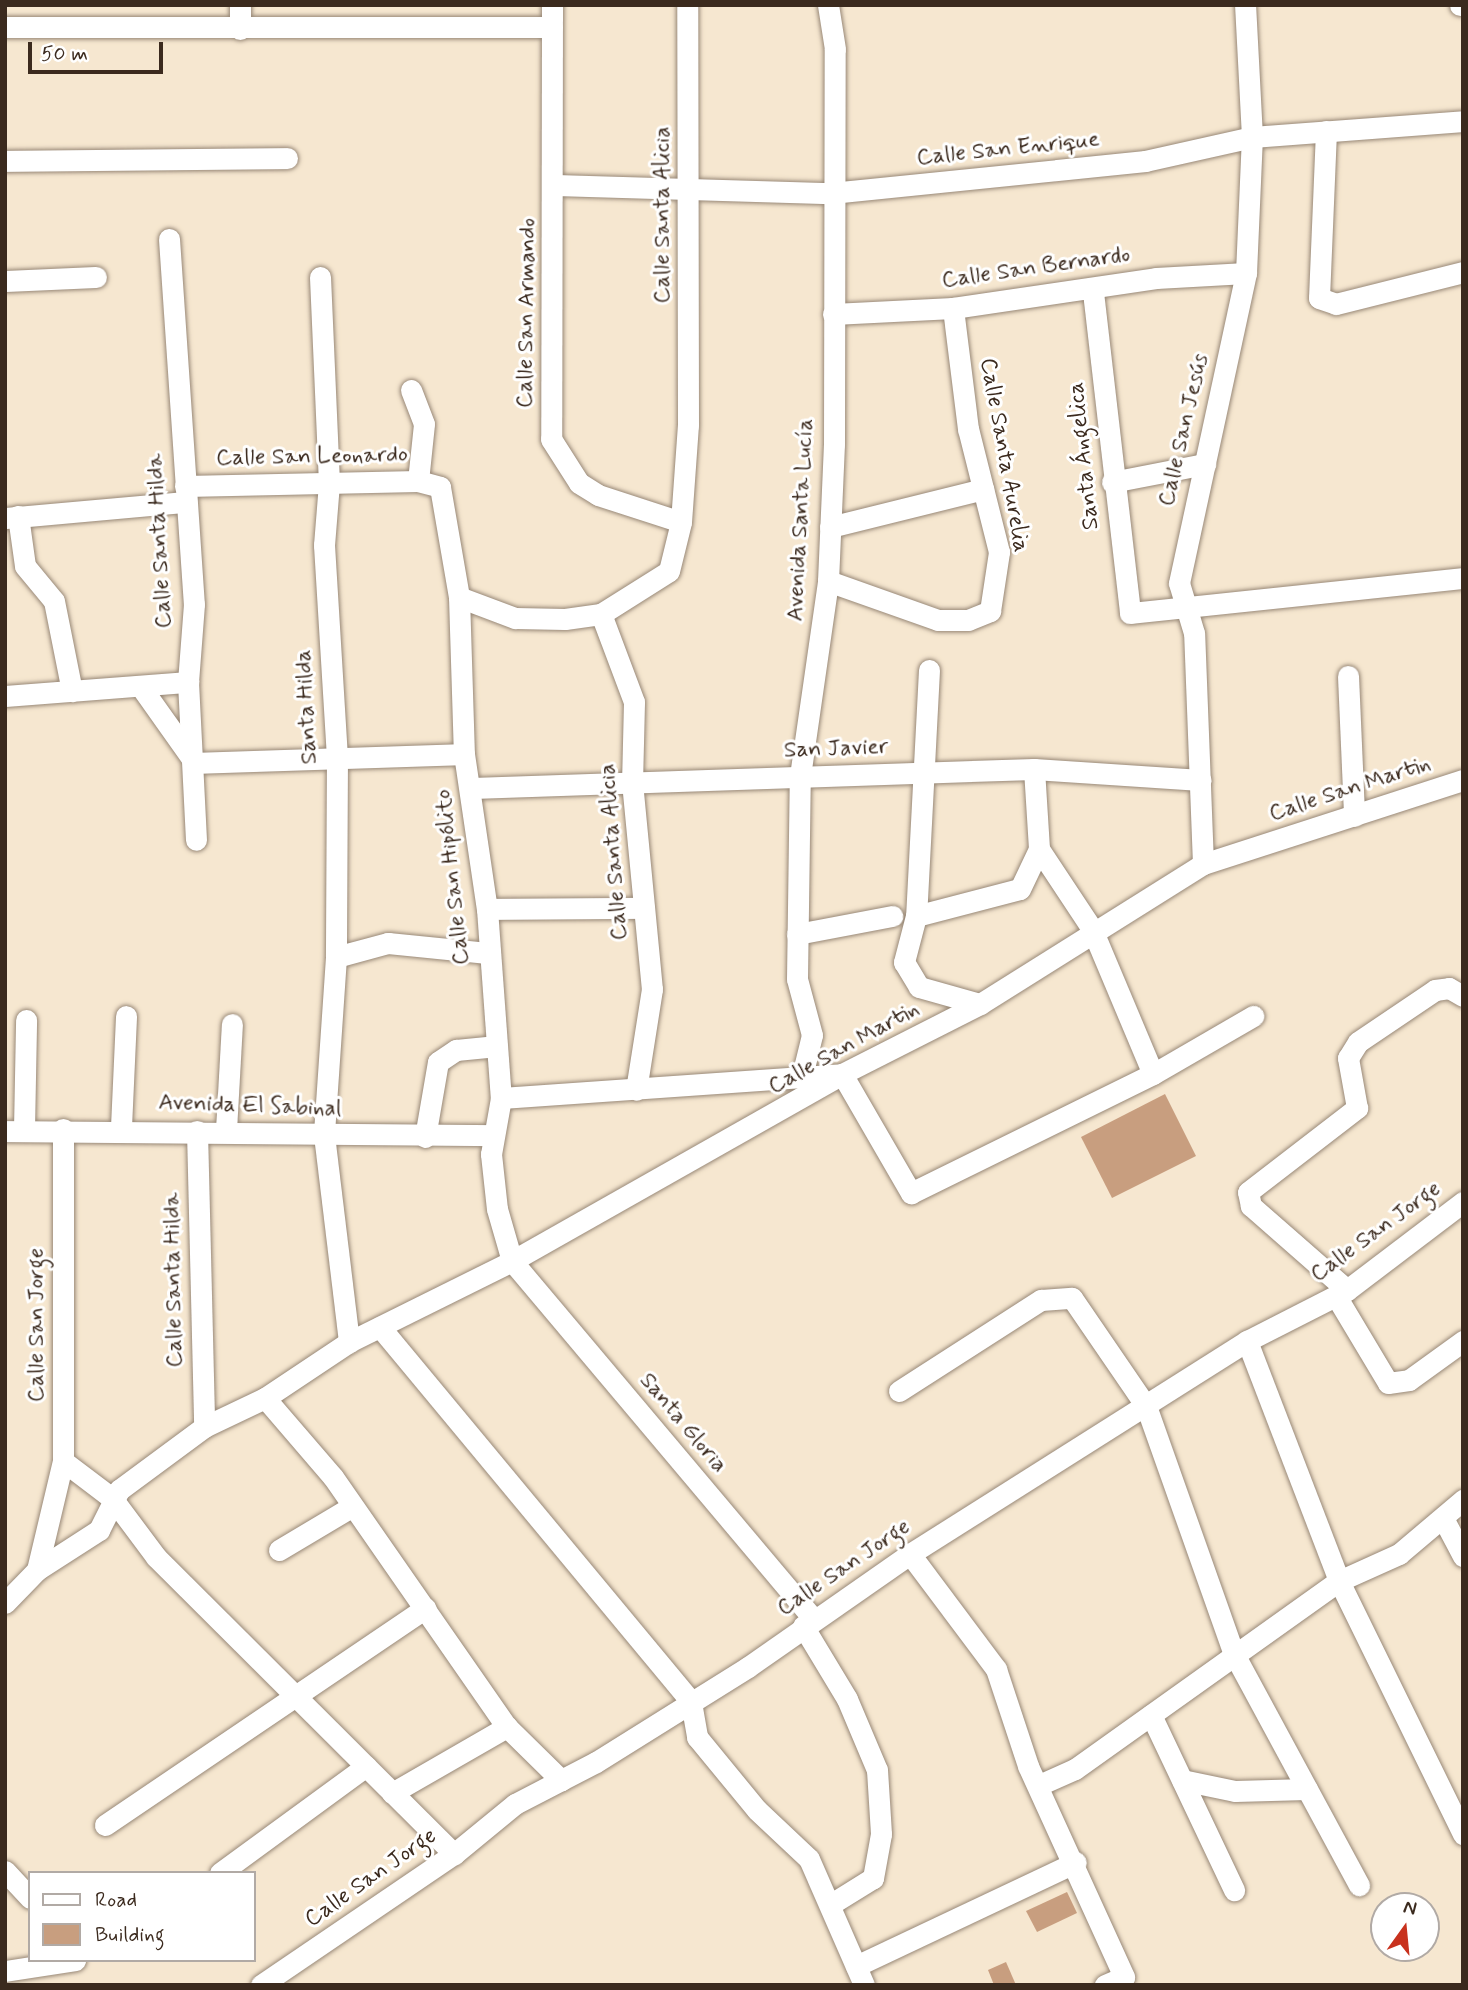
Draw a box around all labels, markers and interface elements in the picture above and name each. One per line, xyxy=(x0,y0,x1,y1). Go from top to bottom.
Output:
scale bar xyxy=(32,28,166,72)
text: 50 m xyxy=(41,40,88,68)
street label: Calle San Enrique xyxy=(919,126,1097,172)
street label: Calle Santa Alicia xyxy=(649,127,677,303)
street label: Calle San Armando xyxy=(512,215,542,411)
street label: Calle San Bernardo xyxy=(939,241,1133,295)
street label: Calle San Jesús xyxy=(1153,351,1215,509)
street label: Calle Santa Aurelia xyxy=(974,360,1034,550)
street label: Santa Ángelica xyxy=(1063,381,1105,531)
street label: Avenida Santa Lucía xyxy=(782,419,820,621)
street label: Calle San Leonardo xyxy=(216,442,408,472)
street label: Calle Santa Hilda xyxy=(142,455,178,627)
street label: Santa Hilda xyxy=(290,649,324,765)
street label: San Javier xyxy=(782,733,890,765)
street label: Calle San Martin xyxy=(1266,750,1434,828)
street label: Calle Santa Alicia xyxy=(594,764,634,940)
street label: Calle San Hipólito xyxy=(430,788,476,966)
street label: Calle San Martin xyxy=(764,995,924,1101)
street label: Avenida El Sabinal xyxy=(155,1089,345,1123)
street label: Calle San Jorge xyxy=(1306,1176,1446,1288)
street label: Calle Santa Hilda xyxy=(159,1195,189,1365)
street label: Calle San Jorge xyxy=(23,1249,51,1401)
street label: Santa Gloria xyxy=(632,1366,734,1480)
street label: Calle San Jorge xyxy=(773,1514,915,1622)
street label: Calle San Jorge xyxy=(301,1823,441,1933)
legend xyxy=(28,1871,256,1962)
text: Road xyxy=(95,1886,137,1914)
north arrow xyxy=(1370,1892,1440,1962)
text: N xyxy=(1401,1894,1419,1922)
text: Building xyxy=(95,1921,165,1949)

